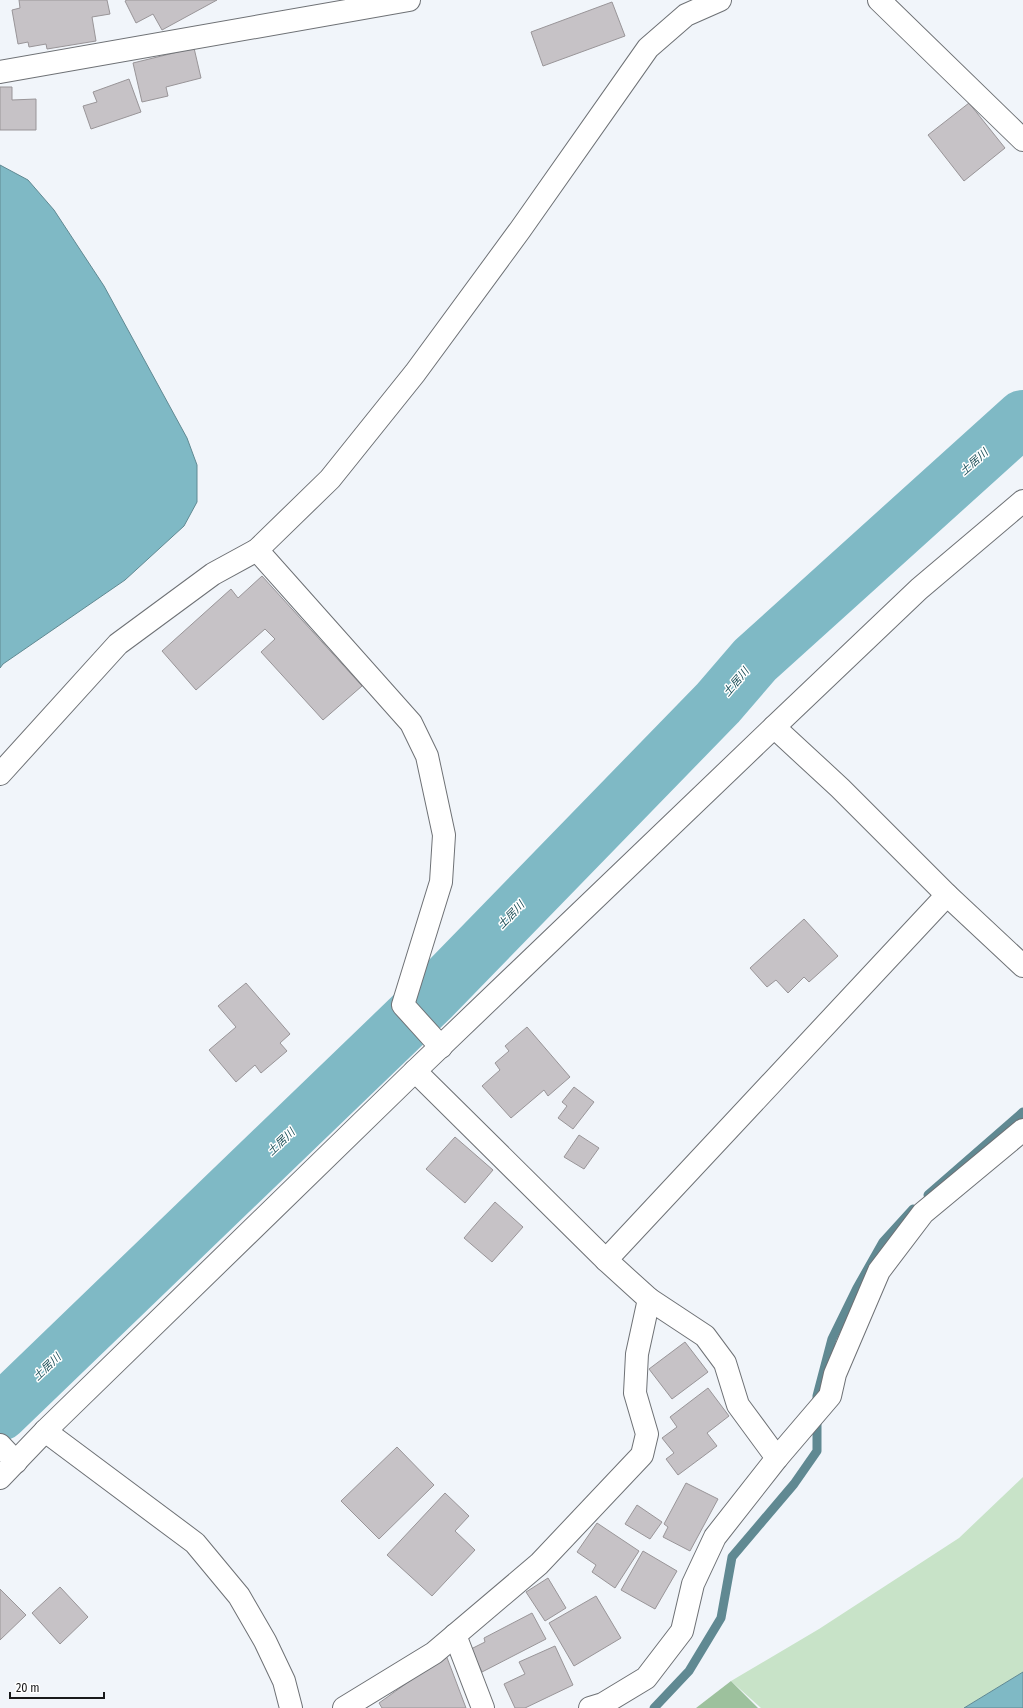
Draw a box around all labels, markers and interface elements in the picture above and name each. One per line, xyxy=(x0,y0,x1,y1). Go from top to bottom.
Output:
water label: 土居川 xyxy=(957,445,991,478)
water label: 土居川 xyxy=(720,664,752,699)
water label: 土居川 xyxy=(495,898,528,931)
water label: 土居川 xyxy=(265,1125,298,1158)
water label: 土居川 xyxy=(31,1350,64,1383)
scale bar xyxy=(10,1674,104,1700)
text: 20 m xyxy=(16,1681,40,1695)

